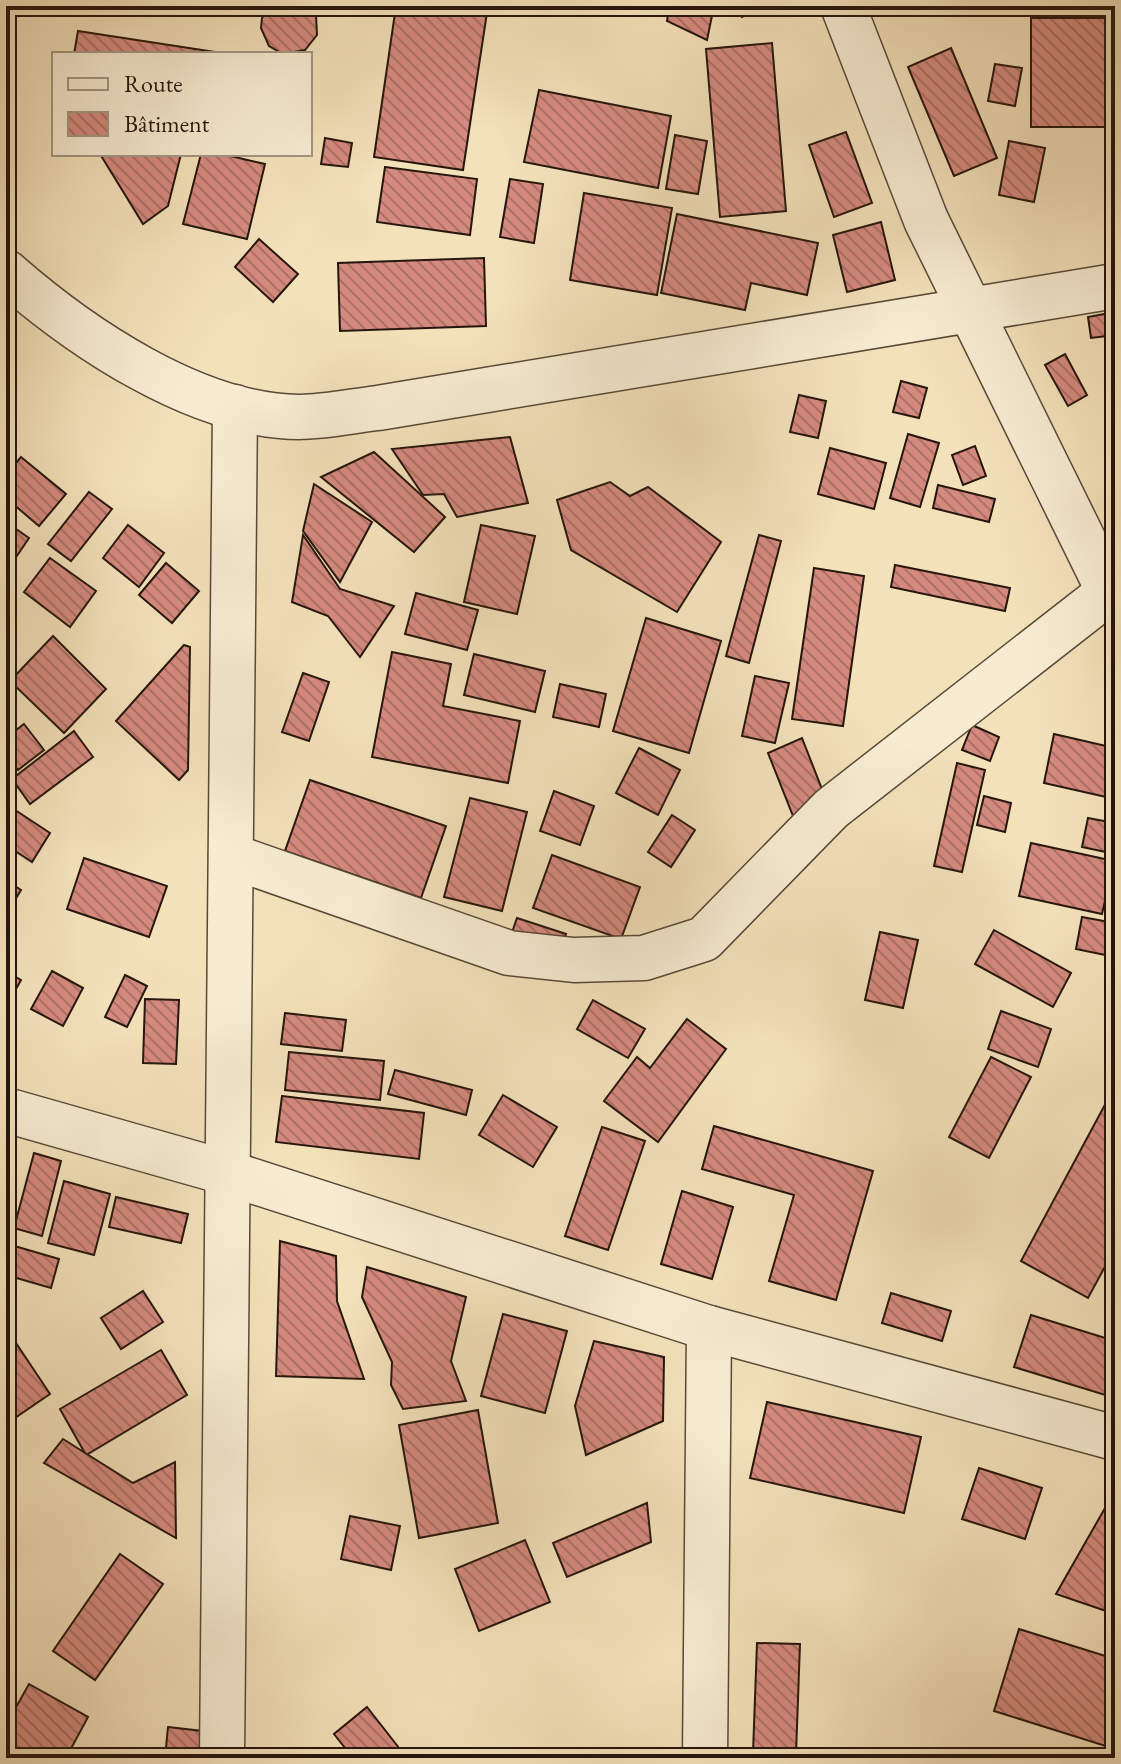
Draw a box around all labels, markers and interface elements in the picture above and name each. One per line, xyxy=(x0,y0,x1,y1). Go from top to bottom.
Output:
legend xyxy=(52,52,312,156)
text: Route xyxy=(124,68,183,99)
text: Bâtiment xyxy=(124,108,210,139)

